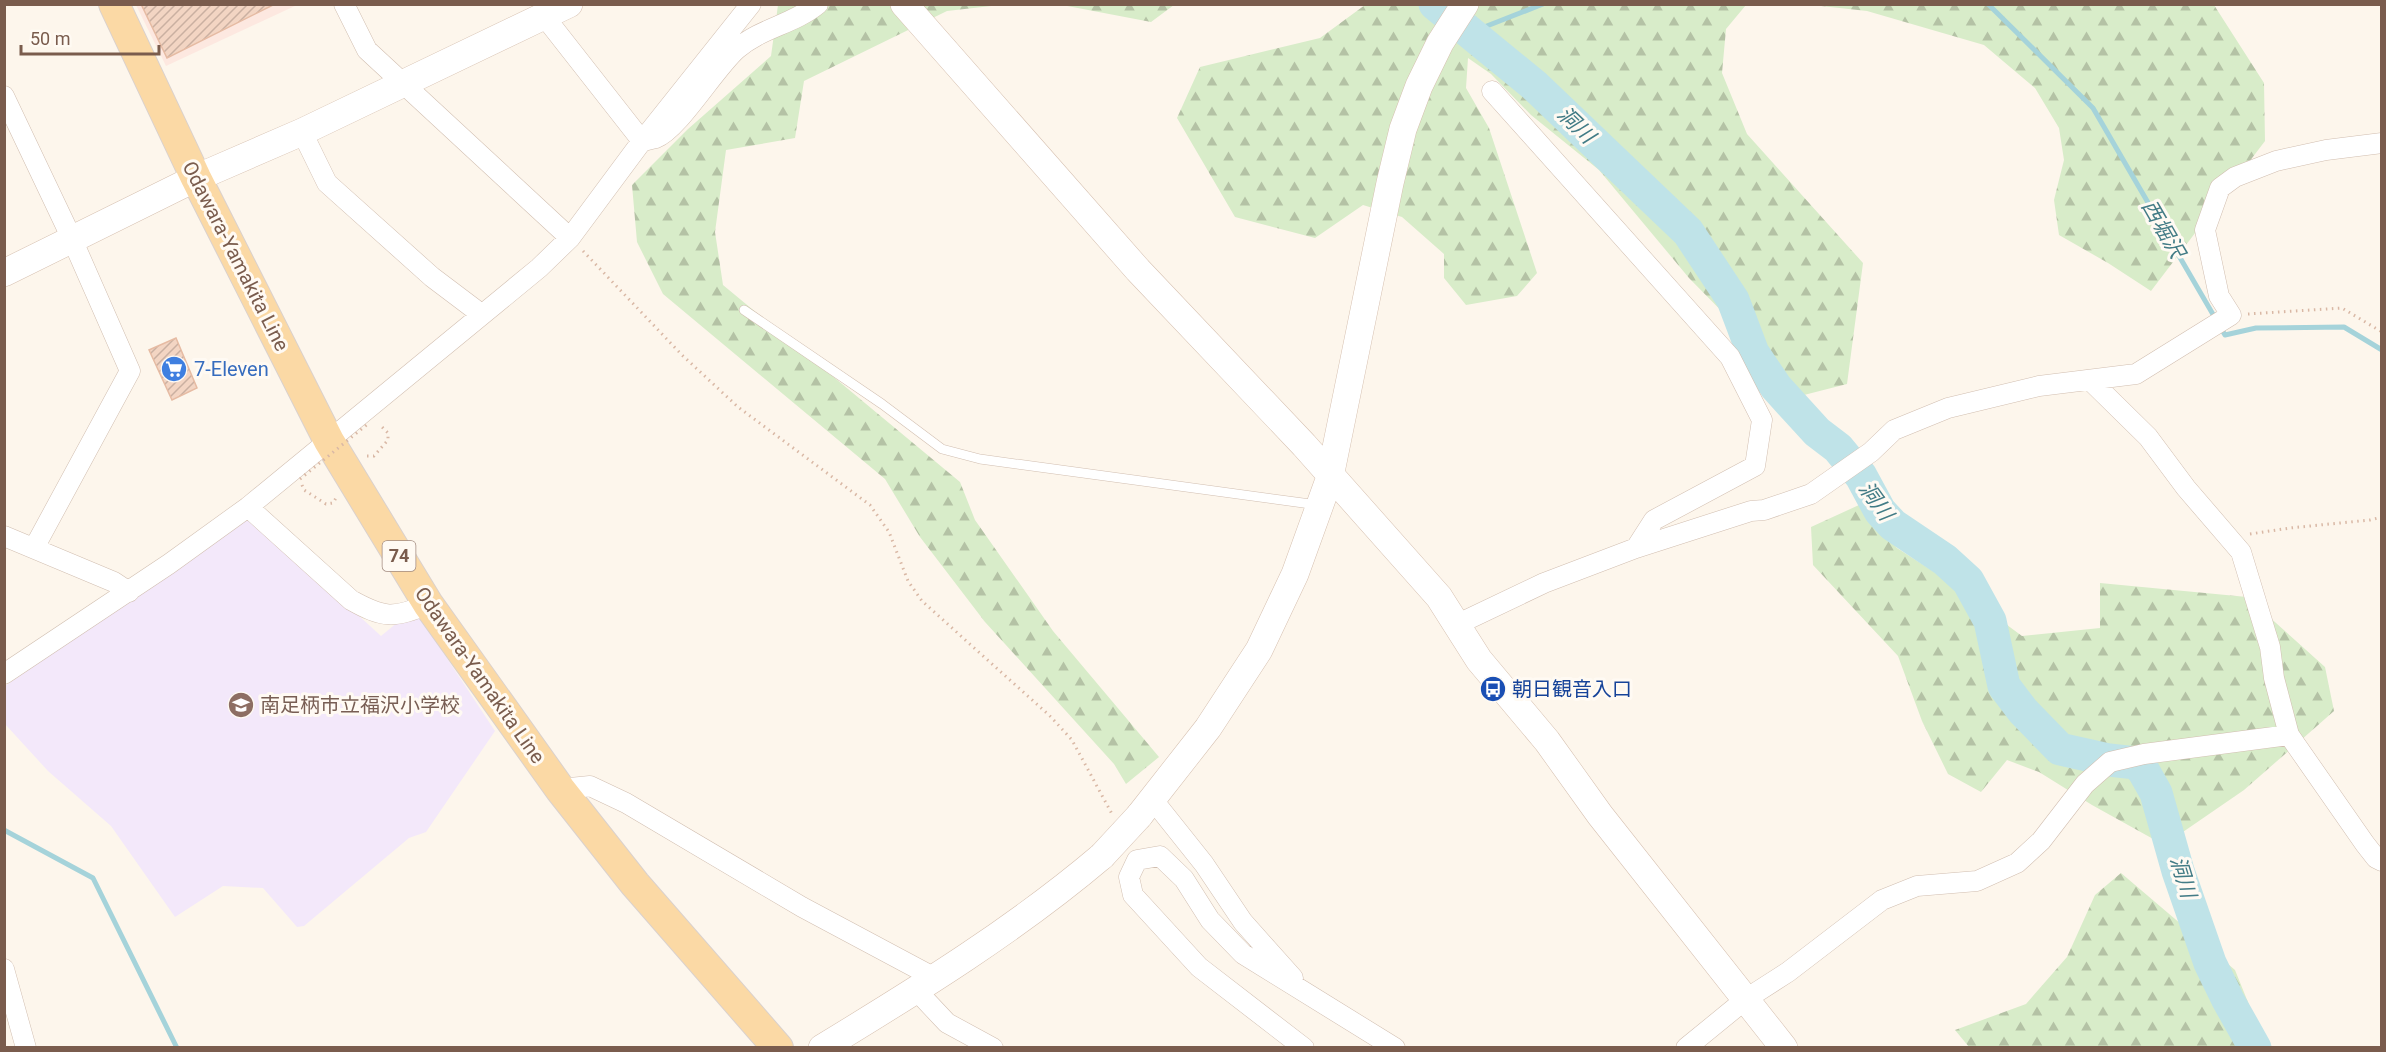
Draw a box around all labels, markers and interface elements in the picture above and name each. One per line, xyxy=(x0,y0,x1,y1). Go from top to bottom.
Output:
scale bar xyxy=(21,18,159,56)
text: 50 m xyxy=(30,28,70,49)
water label: 洞川 xyxy=(1553,102,1601,150)
street label: Odawara-Yamakita Line xyxy=(178,157,294,355)
water label: 西堀沢 xyxy=(2137,196,2191,265)
supermarket icon: 7-Eleven xyxy=(159,354,189,384)
place label: 7-Eleven xyxy=(194,357,269,381)
water label: 洞川 xyxy=(1854,477,1899,527)
road number: 74 xyxy=(382,541,416,571)
street label: Odawara-Yamakita Line xyxy=(410,582,550,768)
bus stop icon: 朝日観音入口 xyxy=(1478,674,1508,704)
place label: 朝日観音入口 xyxy=(1512,677,1632,701)
school or university icon: 南足柄市立福沢小学校 xyxy=(226,690,256,720)
place label: 南足柄市立福沢小学校 xyxy=(260,693,460,717)
water label: 洞川 xyxy=(2165,853,2201,903)

